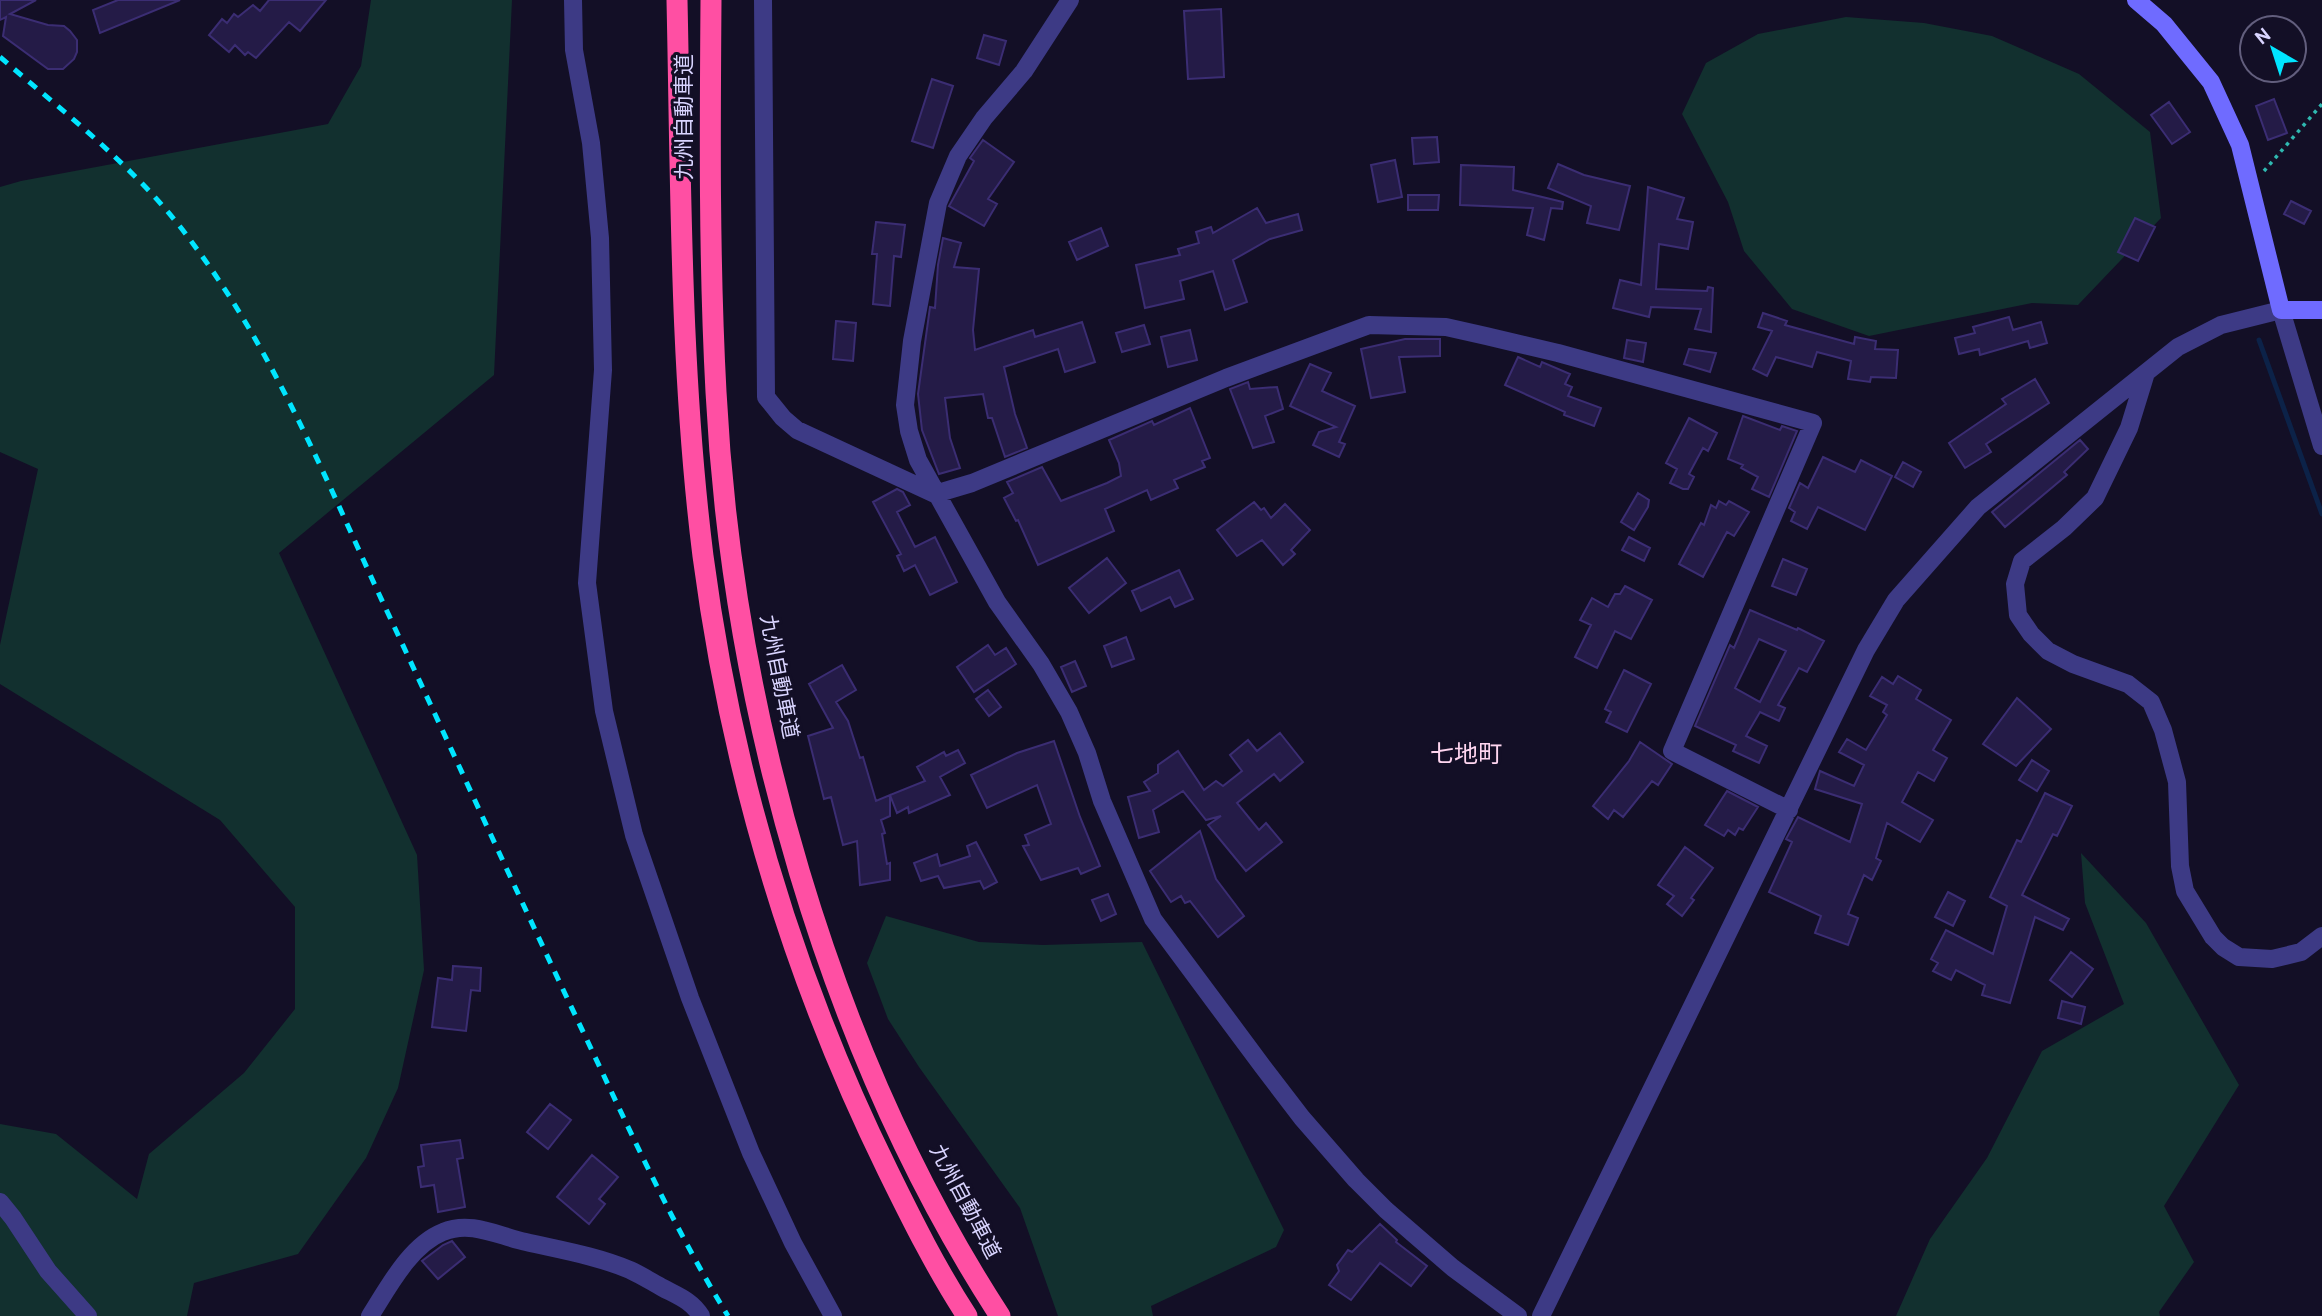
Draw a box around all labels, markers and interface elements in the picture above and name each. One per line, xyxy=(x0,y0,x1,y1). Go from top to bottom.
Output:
north arrow xyxy=(2238,14,2308,84)
text: N xyxy=(2251,24,2276,51)
street label: 九州自動車道 xyxy=(672,54,699,180)
street label: 九州自動車道 xyxy=(753,613,803,741)
district label: 七地町 xyxy=(1430,741,1502,771)
street label: 九州自動車道 xyxy=(923,1140,1005,1264)

